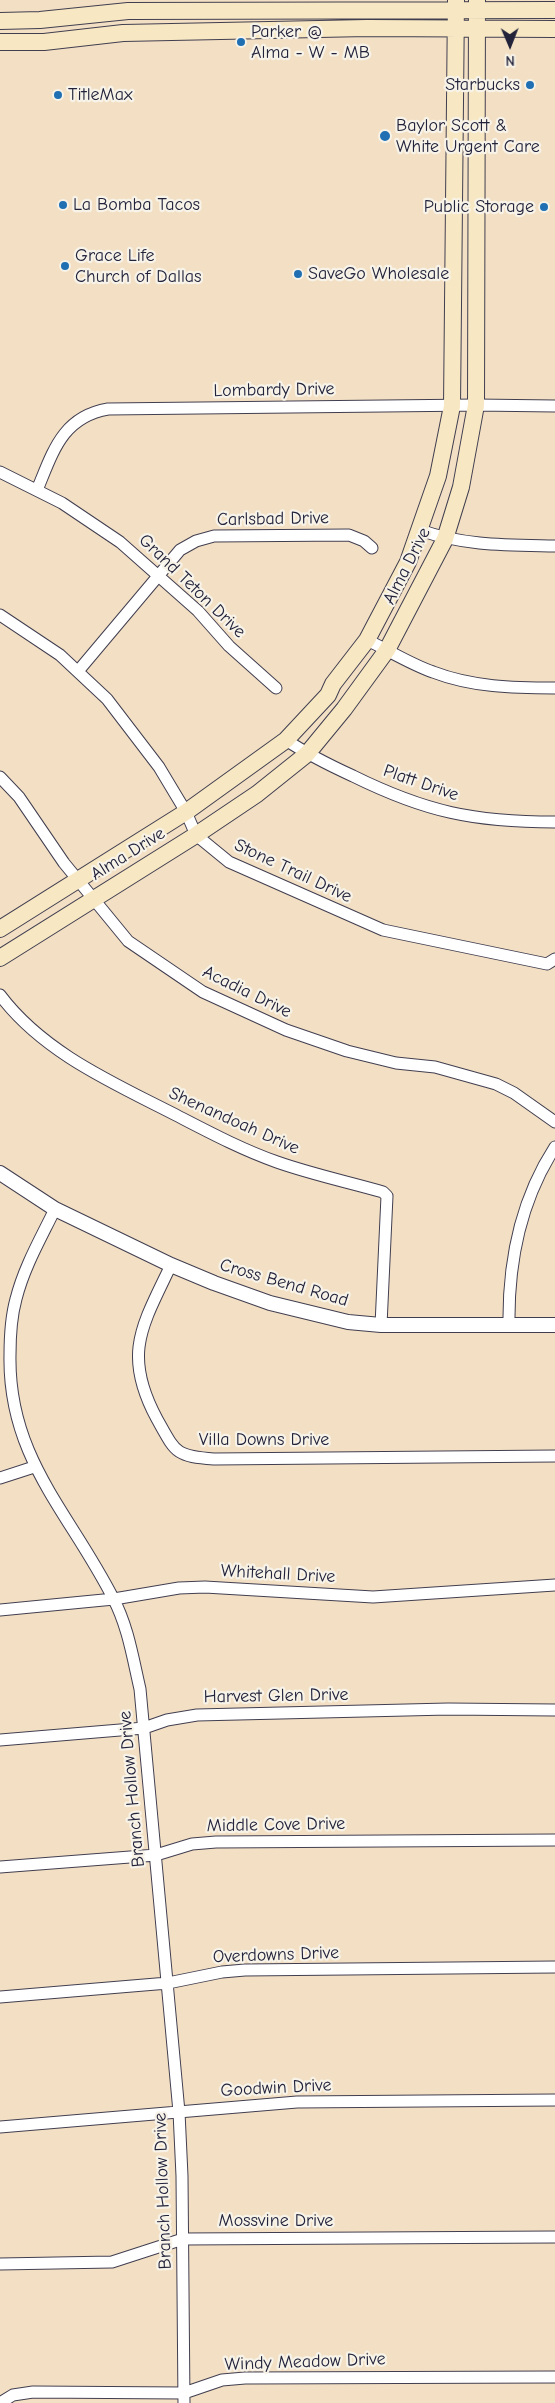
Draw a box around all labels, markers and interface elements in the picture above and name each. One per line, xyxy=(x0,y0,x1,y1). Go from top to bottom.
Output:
north arrow xyxy=(485,20,535,70)
place label: Parker @ Alma - W - MB xyxy=(251,21,370,64)
marker: Parker @ Alma - W - MB xyxy=(235,36,247,48)
text: N xyxy=(506,52,515,69)
place label: Starbucks xyxy=(445,74,520,96)
marker: Starbucks xyxy=(524,79,536,91)
place label: TitleMax xyxy=(68,84,132,106)
marker: TitleMax xyxy=(52,89,64,101)
place label: Baylor Scott & White Urgent Care xyxy=(396,115,540,158)
marker: Baylor Scott & White Urgent Care xyxy=(378,129,392,143)
place label: La Bomba Tacos xyxy=(73,194,200,216)
place label: Public Storage xyxy=(424,196,534,218)
marker: La Bomba Tacos xyxy=(57,199,69,211)
marker: Public Storage xyxy=(538,201,550,213)
place label: Grace Life Church of Dallas xyxy=(75,245,202,288)
marker: Grace Life Church of Dallas xyxy=(59,260,71,272)
place label: SaveGo Wholesale xyxy=(308,263,449,285)
marker: SaveGo Wholesale xyxy=(292,268,304,280)
street label: Lombardy Drive xyxy=(213,378,335,402)
street label: Carlsbad Drive xyxy=(217,507,329,531)
street label: Alma Drive xyxy=(378,524,436,608)
street label: Grand Teton Drive xyxy=(134,529,250,643)
street label: Platt Drive xyxy=(380,760,462,806)
street label: Alma Drive xyxy=(87,823,169,885)
street label: Stone Trail Drive xyxy=(231,834,355,908)
street label: Acadia Drive xyxy=(199,961,295,1023)
street label: Shenandoah Drive xyxy=(165,1083,303,1159)
street label: Cross Bend Road xyxy=(217,1254,351,1312)
street label: Villa Downs Drive xyxy=(199,1429,329,1451)
street label: Whitehall Drive xyxy=(220,1560,336,1588)
street label: Harvest Glen Drive xyxy=(203,1684,349,1708)
street label: Branch Hollow Drive xyxy=(114,1710,150,1868)
street label: Middle Cove Drive xyxy=(207,1813,345,1837)
street label: Overdowns Drive xyxy=(213,1942,339,1968)
street label: Goodwin Drive xyxy=(220,2074,332,2102)
street label: Branch Hollow Drive xyxy=(149,2112,177,2270)
street label: Mossvine Drive xyxy=(219,2210,333,2232)
street label: Windy Meadow Drive xyxy=(224,2348,386,2376)

